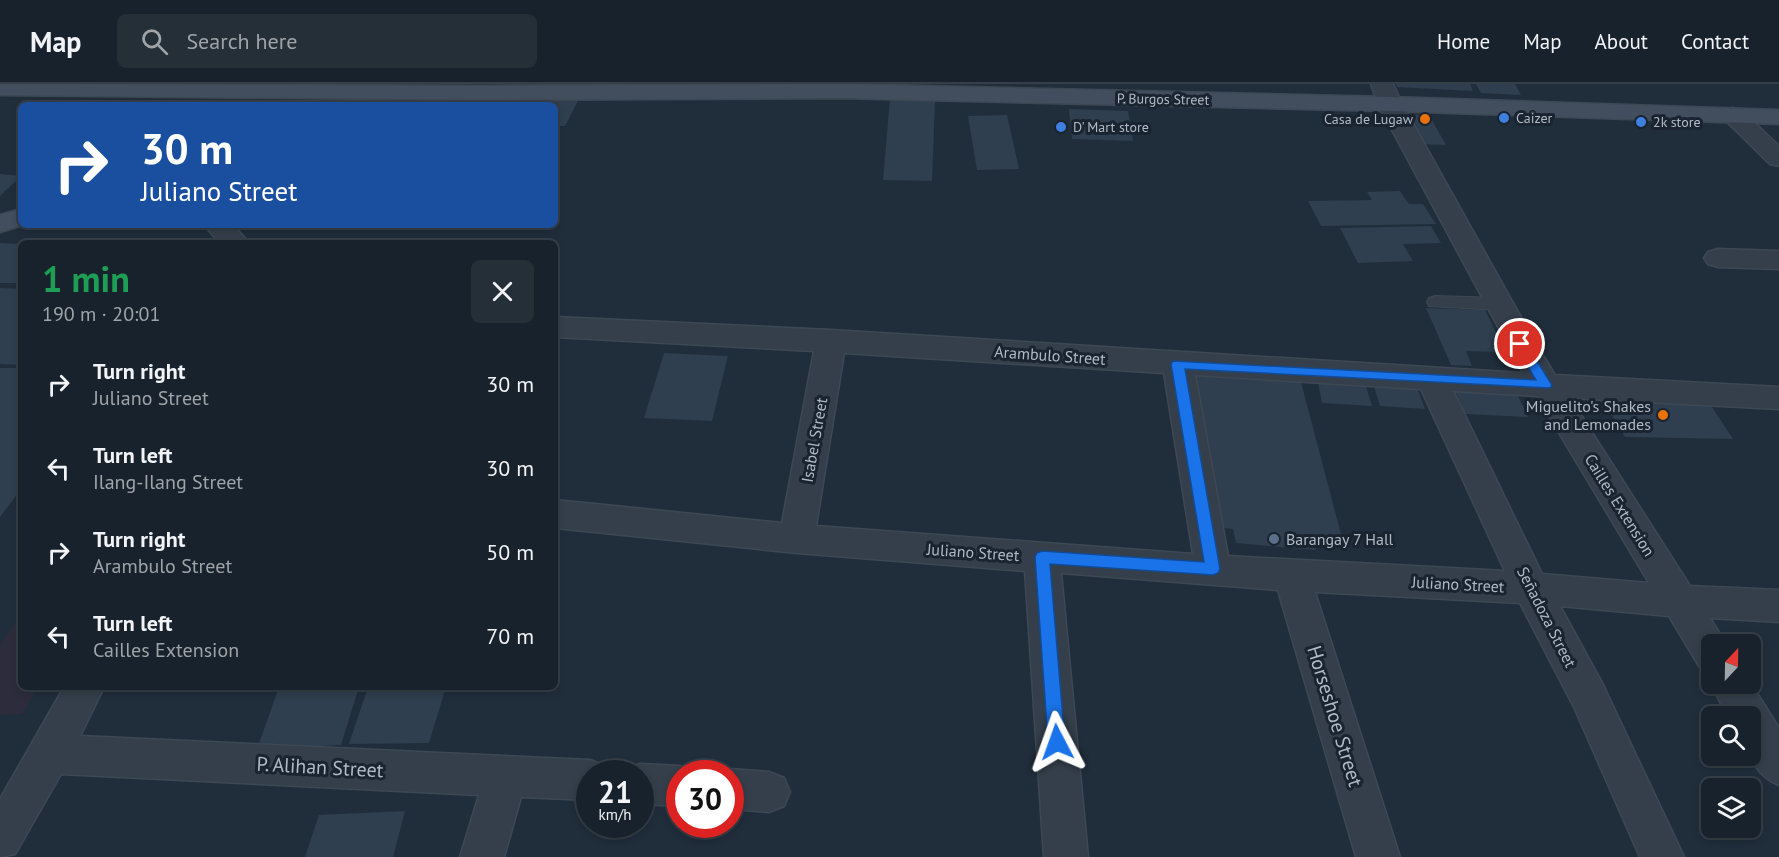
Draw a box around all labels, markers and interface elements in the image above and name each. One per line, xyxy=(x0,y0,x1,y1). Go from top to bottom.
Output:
search box xyxy=(117,14,537,68)
text: Map xyxy=(30,23,81,60)
icon: search xyxy=(138,25,171,58)
text: Search here xyxy=(186,27,297,55)
text: Home xyxy=(1437,28,1490,55)
text: Map xyxy=(1523,28,1562,55)
text: About xyxy=(1595,28,1648,55)
text: Contact xyxy=(1681,28,1749,55)
street label: P. Burgos Street xyxy=(1117,89,1210,109)
place label: Caizer xyxy=(1516,109,1553,127)
place label: Casa de Lugaw xyxy=(1324,110,1414,128)
marker: Caizer xyxy=(1497,111,1511,125)
marker: Casa de Lugaw xyxy=(1418,112,1432,126)
place label: 2k store xyxy=(1653,113,1701,131)
marker: 2k store xyxy=(1634,115,1648,129)
place label: D' Mart store xyxy=(1073,118,1149,136)
marker: D' Mart store xyxy=(1054,120,1068,134)
text: 30 m xyxy=(141,121,233,176)
icon: right xyxy=(42,126,120,204)
text: Juliano Street xyxy=(141,174,297,208)
text: 1 min xyxy=(42,255,130,302)
button: close xyxy=(471,260,534,323)
text: 190 m · 20:01 xyxy=(42,301,160,327)
pin xyxy=(1494,318,1545,369)
icon: arrive xyxy=(1503,327,1536,360)
street label: Arambulo Street xyxy=(994,341,1107,369)
text: Turn right xyxy=(93,357,185,385)
icon: right xyxy=(42,368,75,401)
text: 30 m xyxy=(486,370,534,398)
text: Juliano Street xyxy=(93,385,209,411)
street label: Isabel Street xyxy=(797,395,831,484)
place label: Miguelito's Shakes and Lemonades xyxy=(1526,396,1651,434)
marker: Miguelito's Shakes and Lemonades xyxy=(1656,408,1670,422)
text: Turn left xyxy=(93,441,173,469)
street label: Cailles Extension xyxy=(1581,450,1659,560)
icon: left xyxy=(42,452,75,485)
text: 30 m xyxy=(486,454,534,482)
text: Ilang-Ilang Street xyxy=(93,469,243,495)
text: Turn right xyxy=(93,525,185,553)
place label: Barangay 7 Hall xyxy=(1286,529,1394,549)
marker: Barangay 7 Hall xyxy=(1267,532,1281,546)
icon: right xyxy=(42,536,75,569)
text: 50 m xyxy=(486,538,534,566)
street label: Juliano Street xyxy=(925,539,1020,565)
text: Arambulo Street xyxy=(93,553,232,579)
street label: Señadoza Street xyxy=(1513,563,1581,671)
street label: Juliano Street xyxy=(1410,572,1505,596)
text: Turn left xyxy=(93,609,173,637)
icon: left xyxy=(42,620,75,653)
text: 70 m xyxy=(486,622,534,650)
north arrow xyxy=(1701,634,1761,694)
map controls xyxy=(1701,634,1761,838)
text: Cailles Extension xyxy=(93,637,239,663)
street label: Horseshoe Street xyxy=(1301,642,1369,790)
button: search xyxy=(1701,706,1761,766)
position arrow xyxy=(1025,710,1089,774)
street label: P. Alihan Street xyxy=(256,751,384,783)
speed limit sign: 30 xyxy=(666,760,744,838)
text: 21 xyxy=(598,772,632,811)
button: layers xyxy=(1701,778,1761,838)
text: km/h xyxy=(599,805,631,824)

